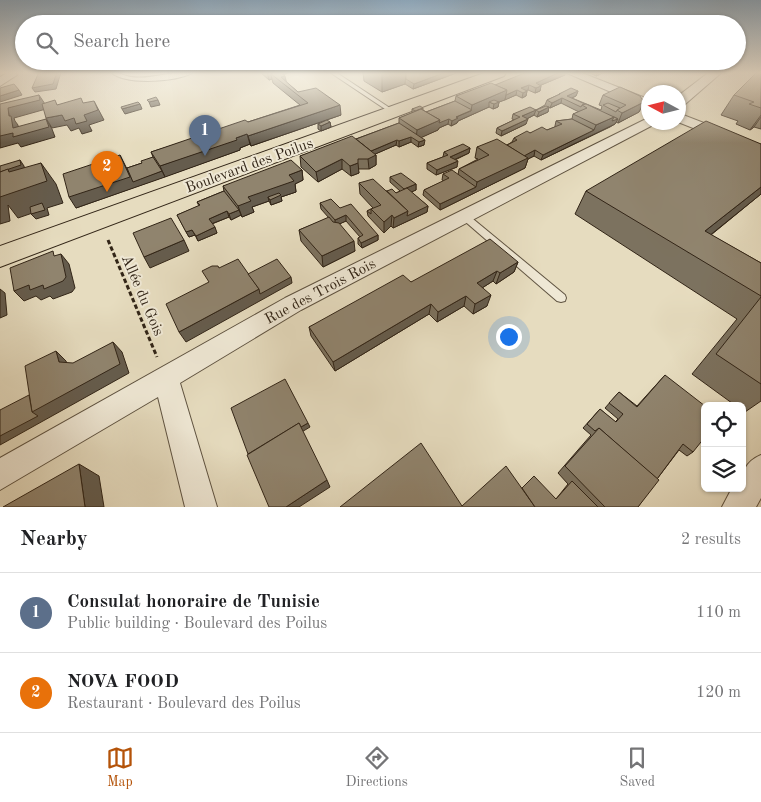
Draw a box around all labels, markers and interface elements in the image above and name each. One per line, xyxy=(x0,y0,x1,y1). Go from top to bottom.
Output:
search box xyxy=(15,15,746,70)
icon: search xyxy=(33,29,61,57)
text: Search here xyxy=(73,33,170,52)
north arrow xyxy=(641,85,686,130)
pin: 1 xyxy=(189,115,221,156)
street label: Boulevard des Poilus xyxy=(184,136,315,196)
pin: 2 xyxy=(91,151,123,192)
street label: Allée du Gois xyxy=(118,253,165,338)
street label: Rue des Trois Rois xyxy=(263,257,379,328)
your location xyxy=(496,324,522,350)
map controls xyxy=(701,402,746,492)
button: locate xyxy=(701,402,746,447)
button: layers xyxy=(701,447,746,492)
text: Nearby xyxy=(20,529,88,550)
text: 2 results xyxy=(681,532,741,548)
text: Consulat honoraire de Tunisie xyxy=(67,593,320,612)
text: 1 xyxy=(31,605,41,621)
text: 110 m xyxy=(696,605,741,621)
text: Public building · Boulevard des Poilus xyxy=(67,616,327,632)
text: NOVA FOOD xyxy=(67,673,179,692)
text: 2 xyxy=(31,685,41,701)
text: 120 m xyxy=(696,685,741,701)
text: Restaurant · Boulevard des Poilus xyxy=(67,696,301,712)
tab: Map xyxy=(106,744,134,791)
tab: Directions xyxy=(346,744,408,791)
tab: Saved xyxy=(619,744,655,791)

